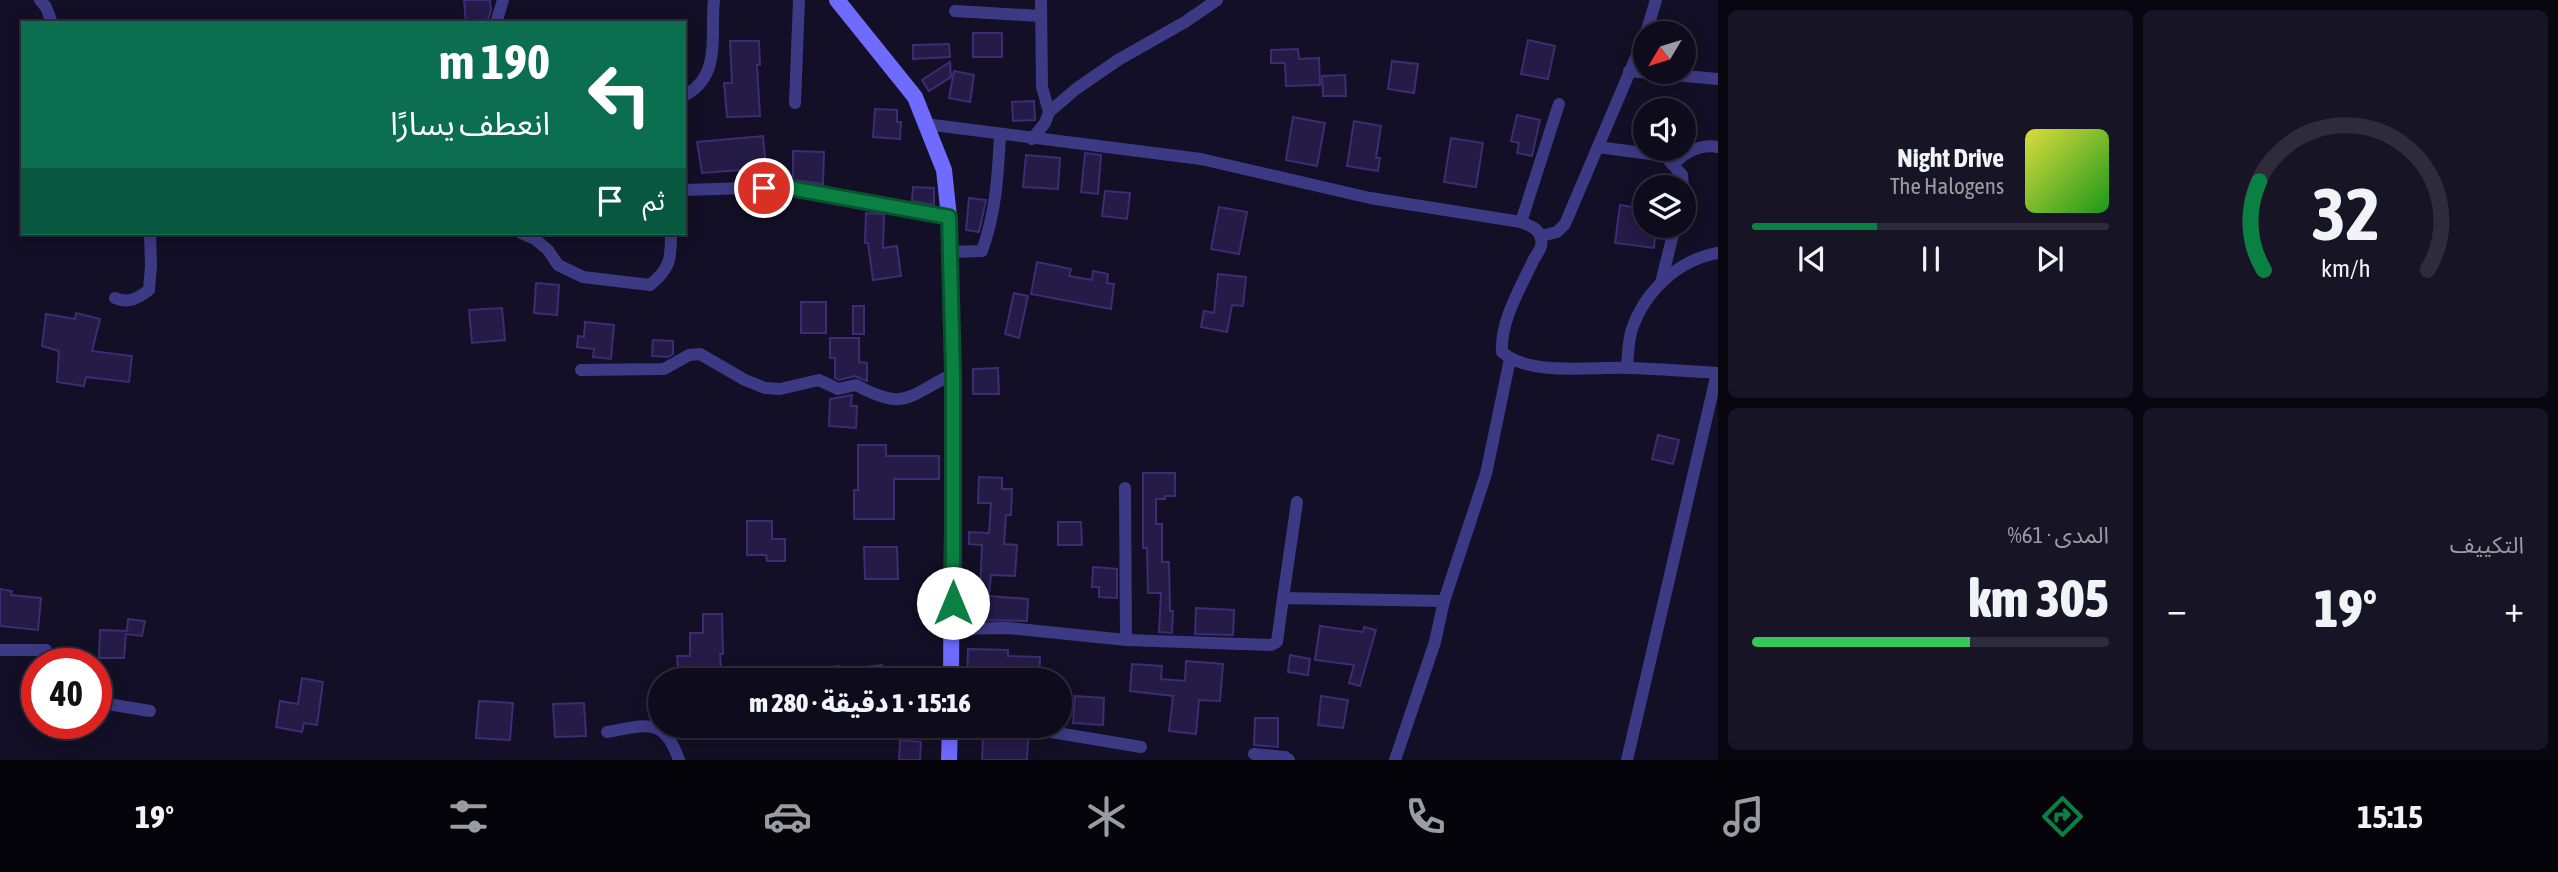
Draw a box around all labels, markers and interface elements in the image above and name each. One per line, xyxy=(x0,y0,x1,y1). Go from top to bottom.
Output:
north arrow xyxy=(1633,21,1696,84)
map controls xyxy=(1633,21,1696,238)
text: 190 m xyxy=(439,33,550,89)
icon: left xyxy=(574,49,665,140)
button: sound xyxy=(1633,98,1696,161)
text: انعطف يسارًا xyxy=(390,105,550,142)
text: Night Drive xyxy=(1897,143,2004,173)
pin xyxy=(734,158,794,218)
icon: arrive xyxy=(745,169,783,207)
text: 32 xyxy=(2311,172,2380,255)
text: The Halogens xyxy=(1890,173,2004,199)
button: layers xyxy=(1633,175,1696,238)
icon: arrive xyxy=(591,182,629,220)
text: ثم xyxy=(643,186,665,216)
icon: previous xyxy=(1793,240,1831,278)
icon: pause xyxy=(1912,240,1950,278)
icon: next xyxy=(2031,240,2069,278)
text: km/h xyxy=(2321,254,2370,282)
text: المدى · 61% xyxy=(2007,522,2109,548)
text: التكييف xyxy=(2450,532,2524,558)
position arrow xyxy=(916,566,990,640)
text: 305 km xyxy=(1968,568,2109,628)
text: 19° xyxy=(2314,578,2377,638)
text: − xyxy=(2167,587,2187,630)
text: + xyxy=(2504,587,2524,630)
speed limit sign: 40 xyxy=(21,648,112,739)
text: 15:16 · 1 دقيقة · 280 m xyxy=(749,688,971,718)
icon: filters xyxy=(444,792,493,841)
icon: car xyxy=(763,792,812,841)
icon: climate xyxy=(1082,792,1131,841)
icon: phone xyxy=(1401,792,1450,841)
icon: music xyxy=(1719,792,1768,841)
icon: directions xyxy=(2038,792,2087,841)
text: 19° xyxy=(135,798,174,835)
text: 15:15 xyxy=(2357,798,2423,835)

